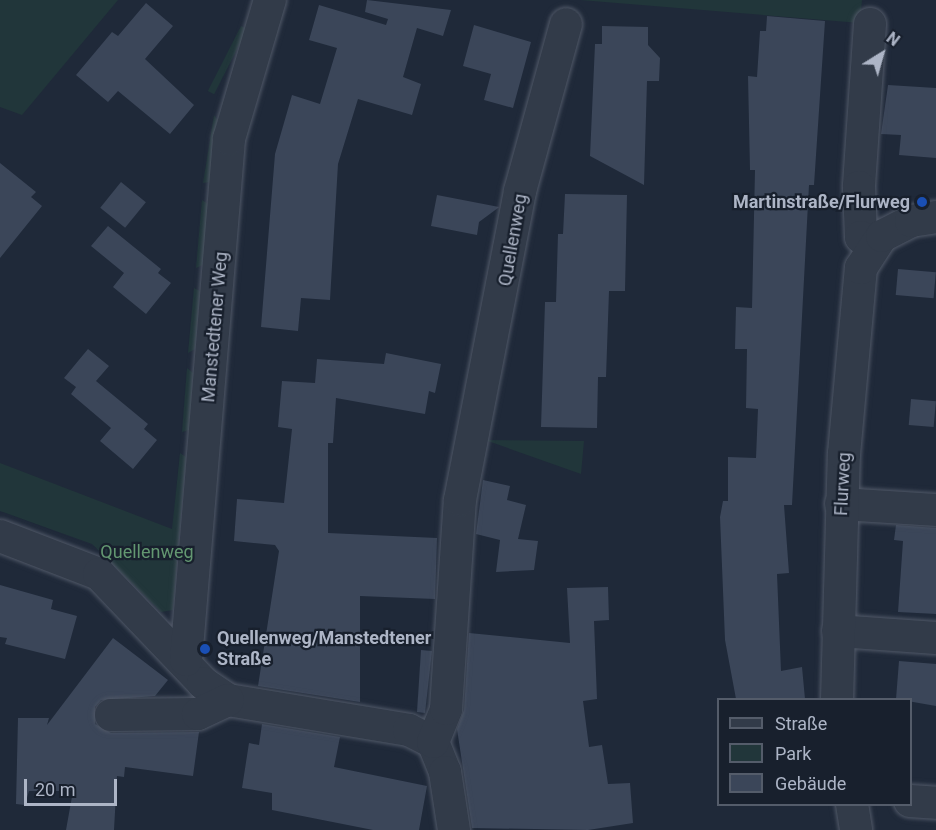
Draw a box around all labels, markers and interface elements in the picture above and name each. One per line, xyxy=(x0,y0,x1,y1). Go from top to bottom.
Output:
north arrow xyxy=(852,24,912,84)
text: N xyxy=(883,28,903,50)
place label: Martinstraße/Flurweg xyxy=(733,191,910,213)
street label: Quellenweg xyxy=(494,192,532,288)
marker: Martinstraße/Flurweg xyxy=(915,195,929,209)
street label: Manstedtener Weg xyxy=(198,251,232,403)
street label: Flurweg xyxy=(831,452,855,516)
park label: Quellenweg xyxy=(100,541,194,563)
place label: Quellenweg/Manstedtener Straße xyxy=(217,628,431,670)
marker: Quellenweg/Manstedtener Straße xyxy=(198,642,212,656)
legend xyxy=(717,698,912,806)
text: Straße xyxy=(775,713,827,734)
text: Park xyxy=(775,743,811,764)
scale bar xyxy=(27,767,120,805)
text: Gebäude xyxy=(775,773,846,794)
text: 20 m xyxy=(35,779,75,800)

